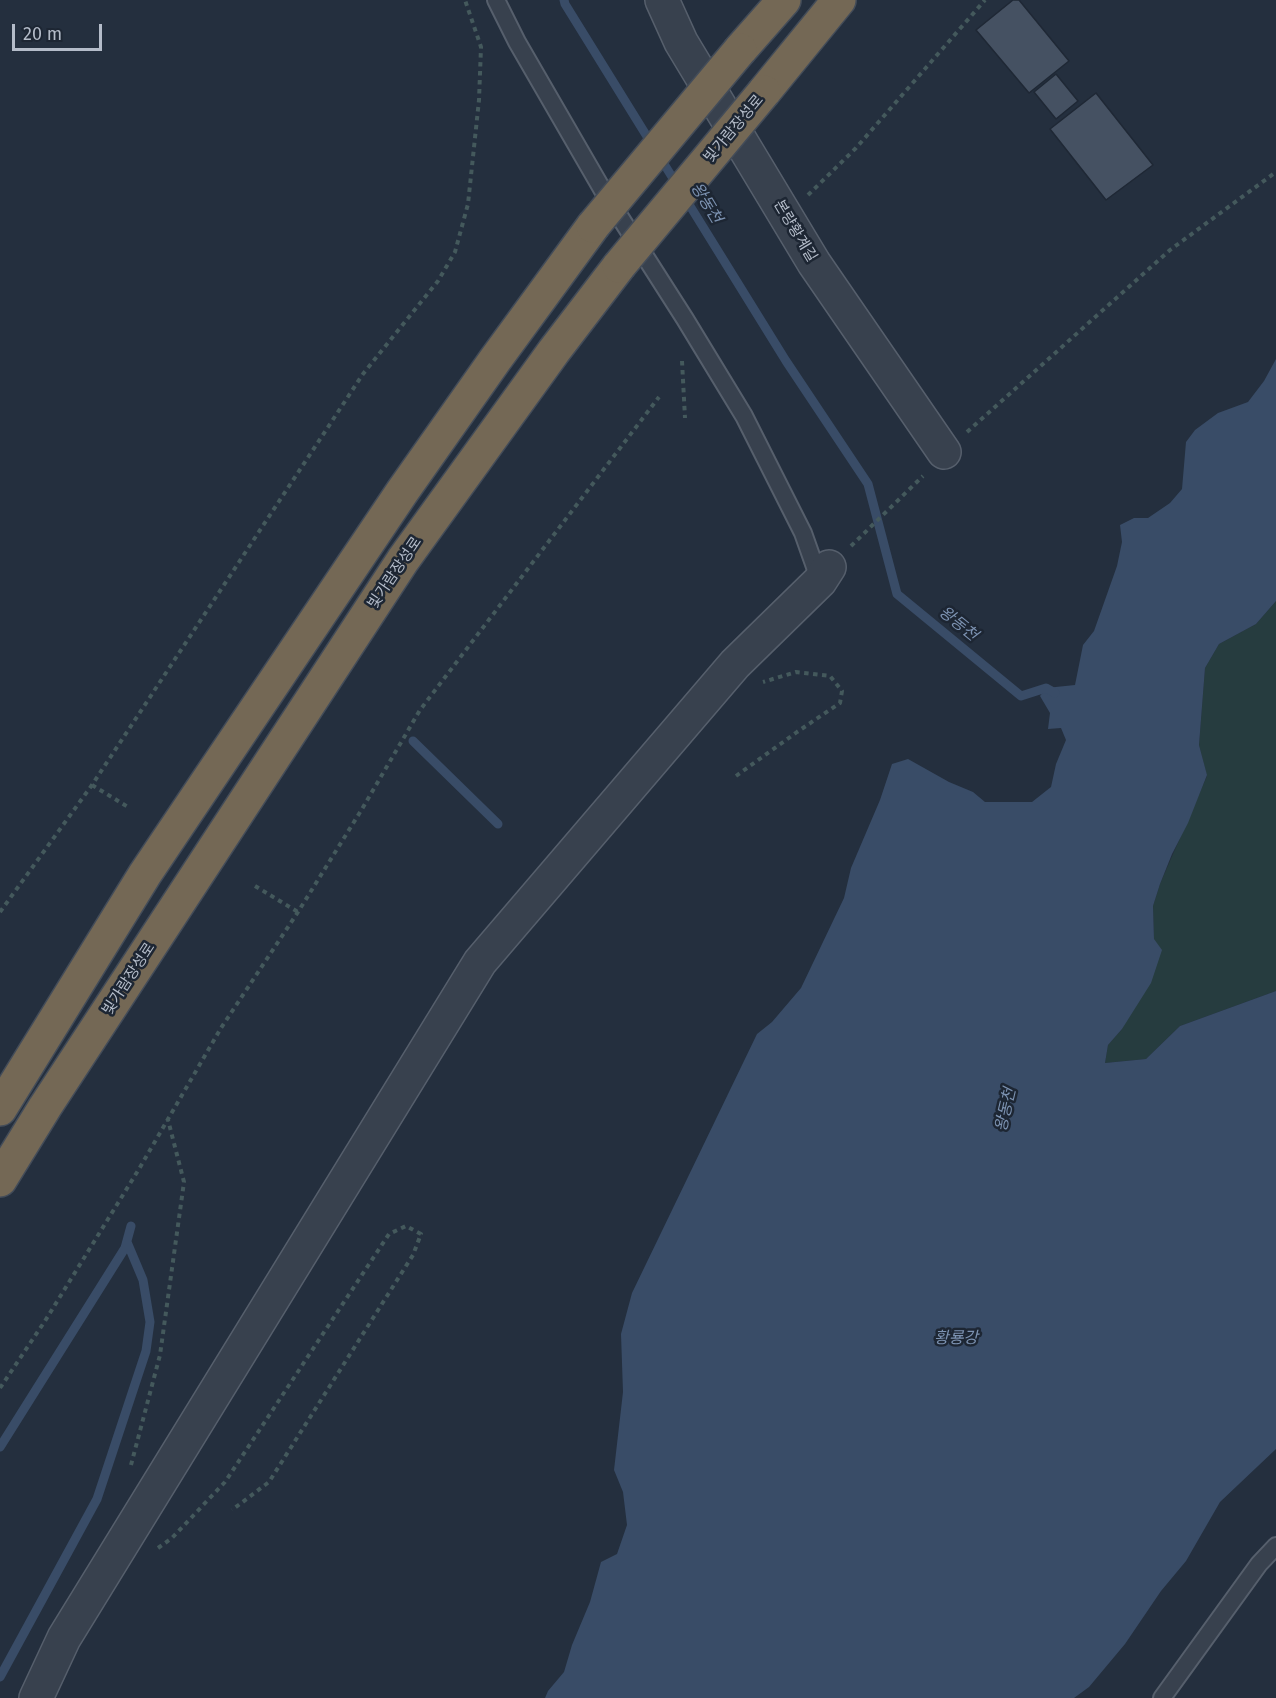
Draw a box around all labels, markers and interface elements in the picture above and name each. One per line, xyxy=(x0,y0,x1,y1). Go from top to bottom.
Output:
scale bar xyxy=(15,12,105,50)
text: 20 m xyxy=(23,23,62,45)
street label: 빛가람장성로 xyxy=(700,92,768,166)
water label: 왕동천 xyxy=(686,179,726,227)
street label: 본량황계길 xyxy=(770,197,820,265)
street label: 빛가람장성로 xyxy=(364,534,426,612)
water label: 왕동천 xyxy=(935,603,981,645)
street label: 빛가람장성로 xyxy=(99,939,159,1019)
water label: 왕동천 xyxy=(992,1086,1020,1134)
water label: 황룡강 xyxy=(934,1329,978,1349)

